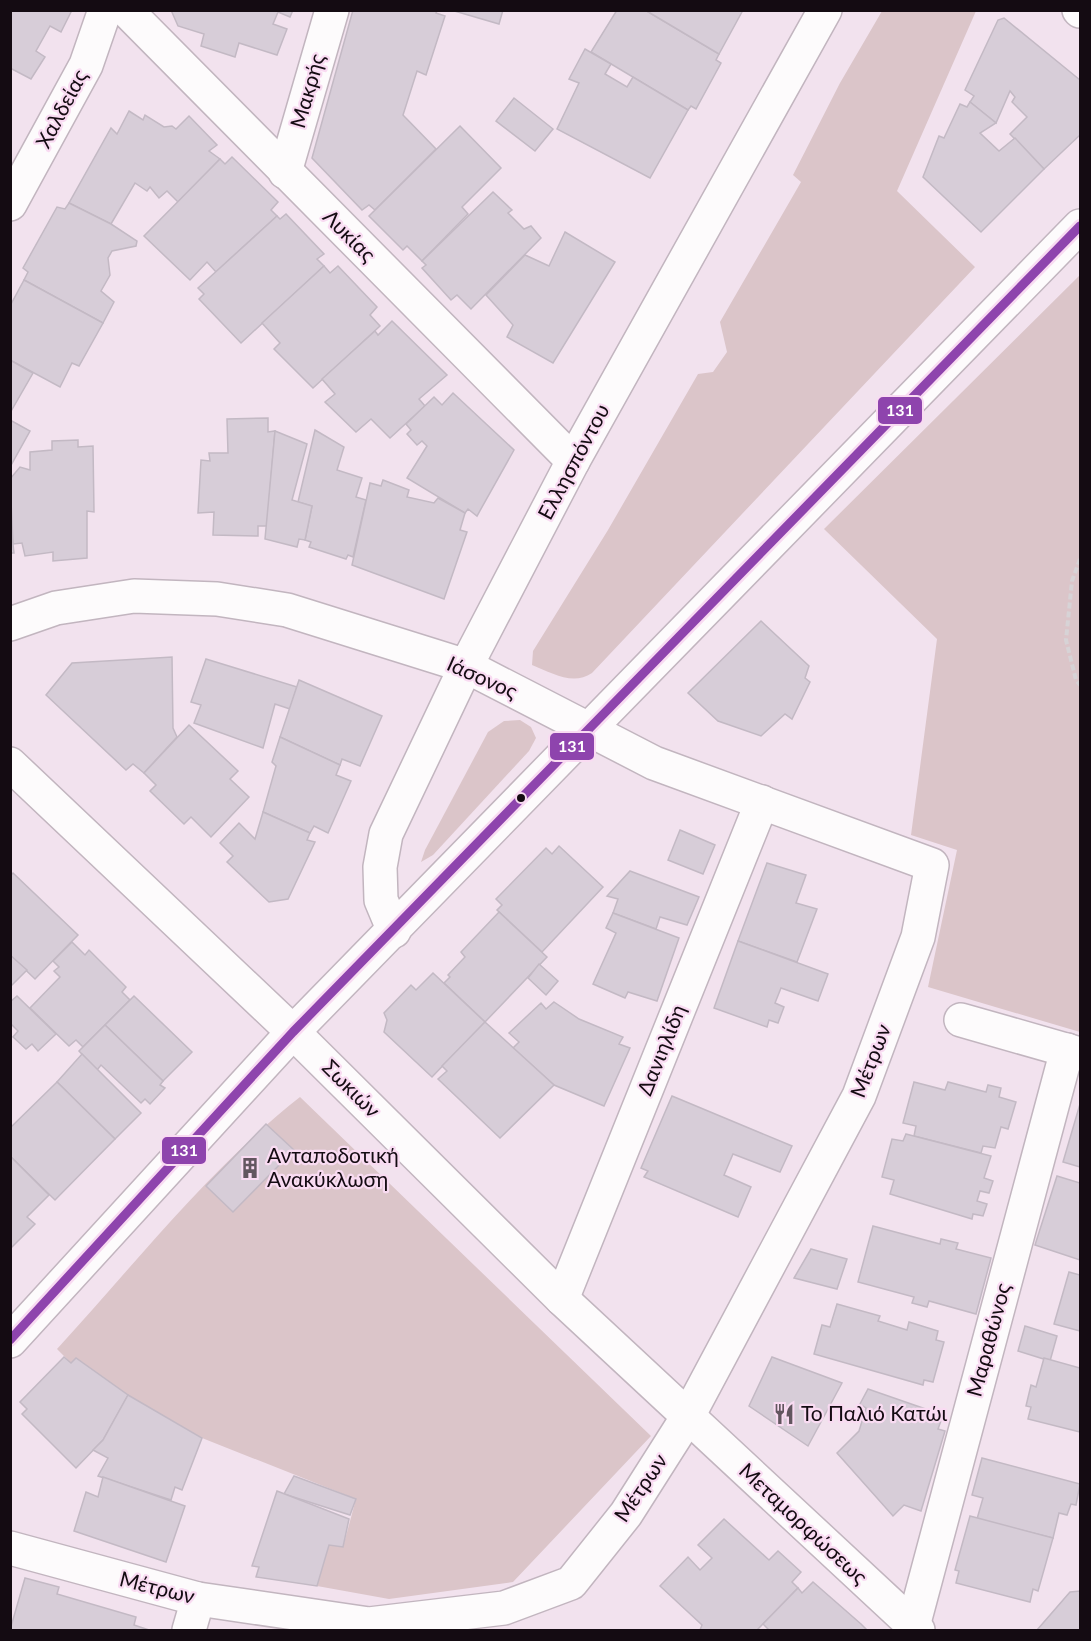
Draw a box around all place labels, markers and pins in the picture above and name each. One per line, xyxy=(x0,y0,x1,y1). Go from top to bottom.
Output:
unlabelled marker xyxy=(515,792,527,804)
place label: Ανταποδοτική Ανακύκλωση xyxy=(267,1142,399,1191)
building icon: Ανταποδοτική Ανακύκλωση xyxy=(238,1156,262,1180)
place label: Το Παλιό Κατώι xyxy=(801,1400,947,1425)
restaurant icon: Το Παλιό Κατώι xyxy=(772,1402,796,1426)

